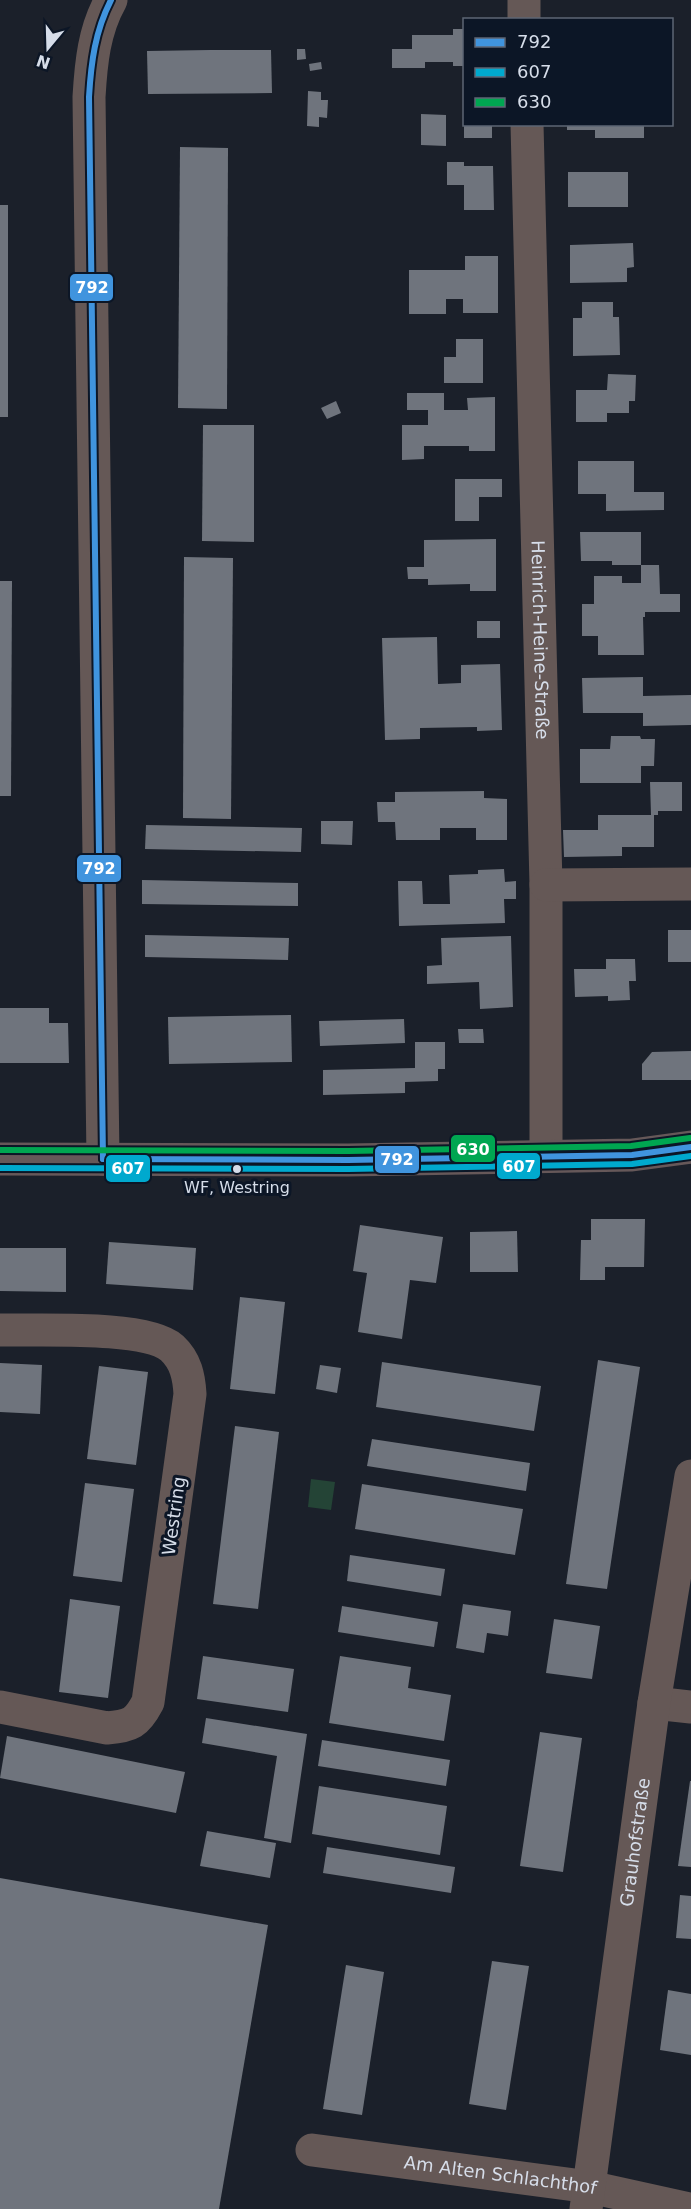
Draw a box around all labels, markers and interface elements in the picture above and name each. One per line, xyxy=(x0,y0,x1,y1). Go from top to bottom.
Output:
north arrow xyxy=(18,18,78,78)
legend xyxy=(463,18,673,126)
text: 792 xyxy=(517,31,551,52)
text: N xyxy=(34,51,53,73)
text: 607 xyxy=(517,61,551,82)
text: 630 xyxy=(517,91,551,112)
line badge: 792 xyxy=(69,273,114,302)
text: 792 xyxy=(75,278,109,297)
street label: Heinrich-Heine-Straße xyxy=(527,540,553,740)
line badge: 792 xyxy=(76,854,122,883)
text: 792 xyxy=(82,859,116,878)
line badge: 630 xyxy=(450,1134,496,1163)
text: 630 xyxy=(456,1140,490,1159)
line badge: 792 xyxy=(374,1145,420,1174)
text: 792 xyxy=(380,1150,414,1169)
line badge: 607 xyxy=(496,1152,541,1180)
line badge: 607 xyxy=(105,1154,151,1183)
text: 607 xyxy=(502,1157,536,1176)
text: 607 xyxy=(111,1159,145,1178)
marker: WF, Westring xyxy=(231,1163,243,1175)
place label: WF, Westring xyxy=(184,1178,290,1197)
street label: Westring xyxy=(158,1475,189,1557)
street label: Grauhofstraße xyxy=(616,1776,654,1908)
street label: Am Alten Schlachthof xyxy=(403,2151,600,2198)

